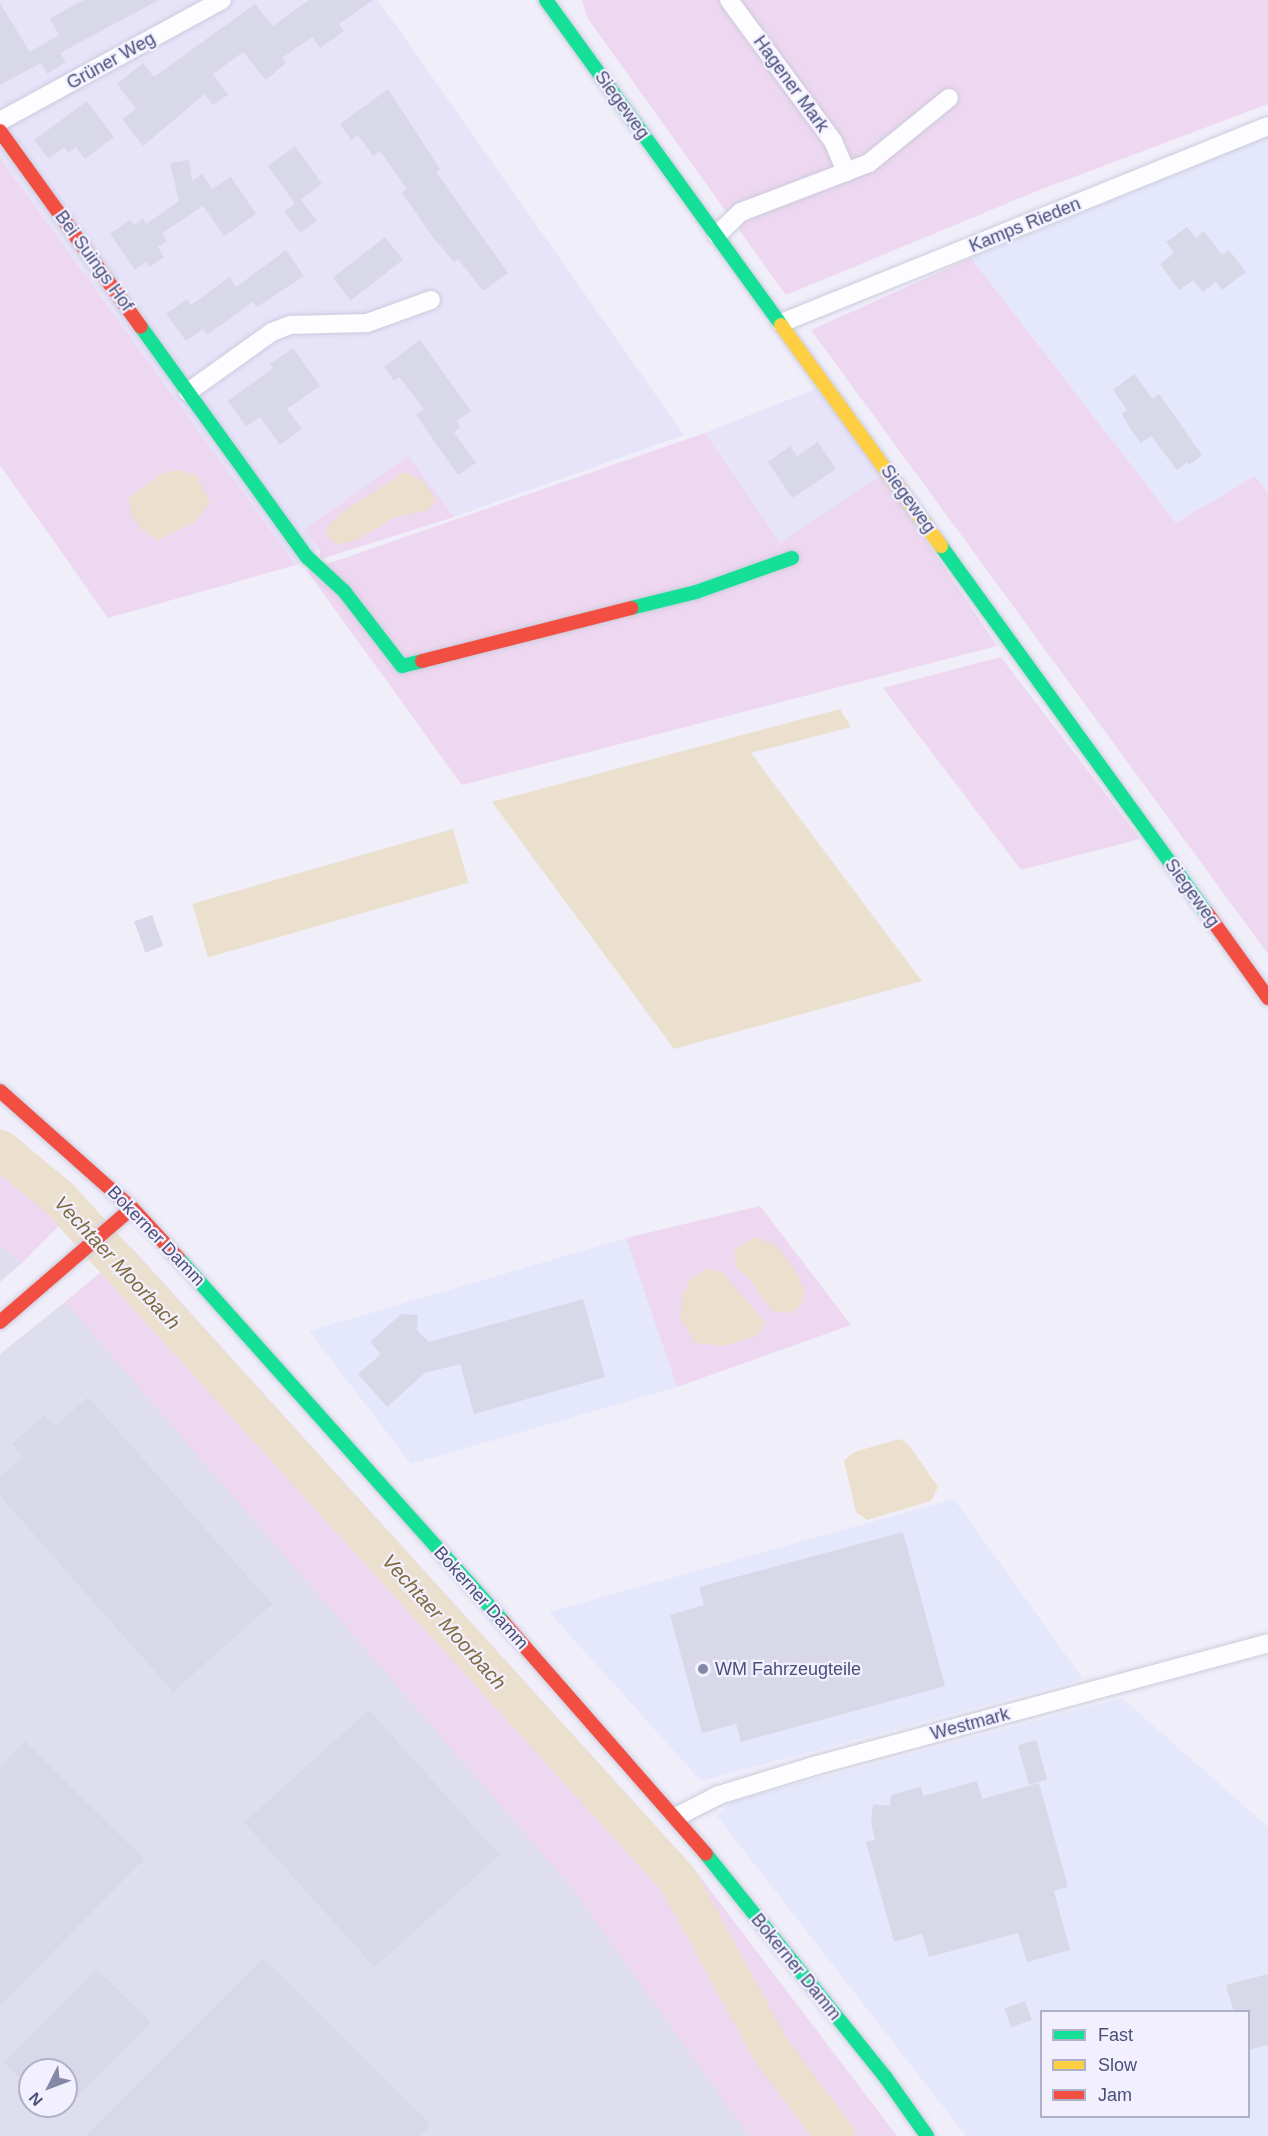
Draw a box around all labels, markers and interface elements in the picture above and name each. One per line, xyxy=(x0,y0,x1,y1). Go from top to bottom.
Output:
street label: Grüner Weg xyxy=(63,28,159,94)
street label: Hagener Mark xyxy=(749,32,833,136)
street label: Siegeweg xyxy=(590,67,654,143)
street label: Kamps Rieden xyxy=(966,193,1084,257)
street label: Bei Suings Hof xyxy=(50,206,138,316)
street label: Siegeweg xyxy=(876,461,940,537)
street label: Siegeweg xyxy=(1160,855,1224,931)
street label: Bokerner Damm xyxy=(103,1181,209,1291)
water label: Vechtaer Moorbach xyxy=(49,1191,185,1335)
street label: Bokerner Damm xyxy=(429,1542,533,1654)
water label: Vechtaer Moorbach xyxy=(377,1549,511,1695)
place label: WM Fahrzeugteile xyxy=(715,1658,861,1680)
marker: WM Fahrzeugteile xyxy=(696,1662,710,1676)
street label: Westmark xyxy=(928,1703,1012,1745)
street label: Bokerner Damm xyxy=(746,1909,846,2025)
legend xyxy=(1040,2010,1250,2118)
text: Fast xyxy=(1098,2025,1133,2045)
text: Slow xyxy=(1098,2055,1137,2075)
north arrow xyxy=(18,2058,78,2118)
text: Jam xyxy=(1098,2085,1132,2105)
text: N xyxy=(26,2089,46,2109)

